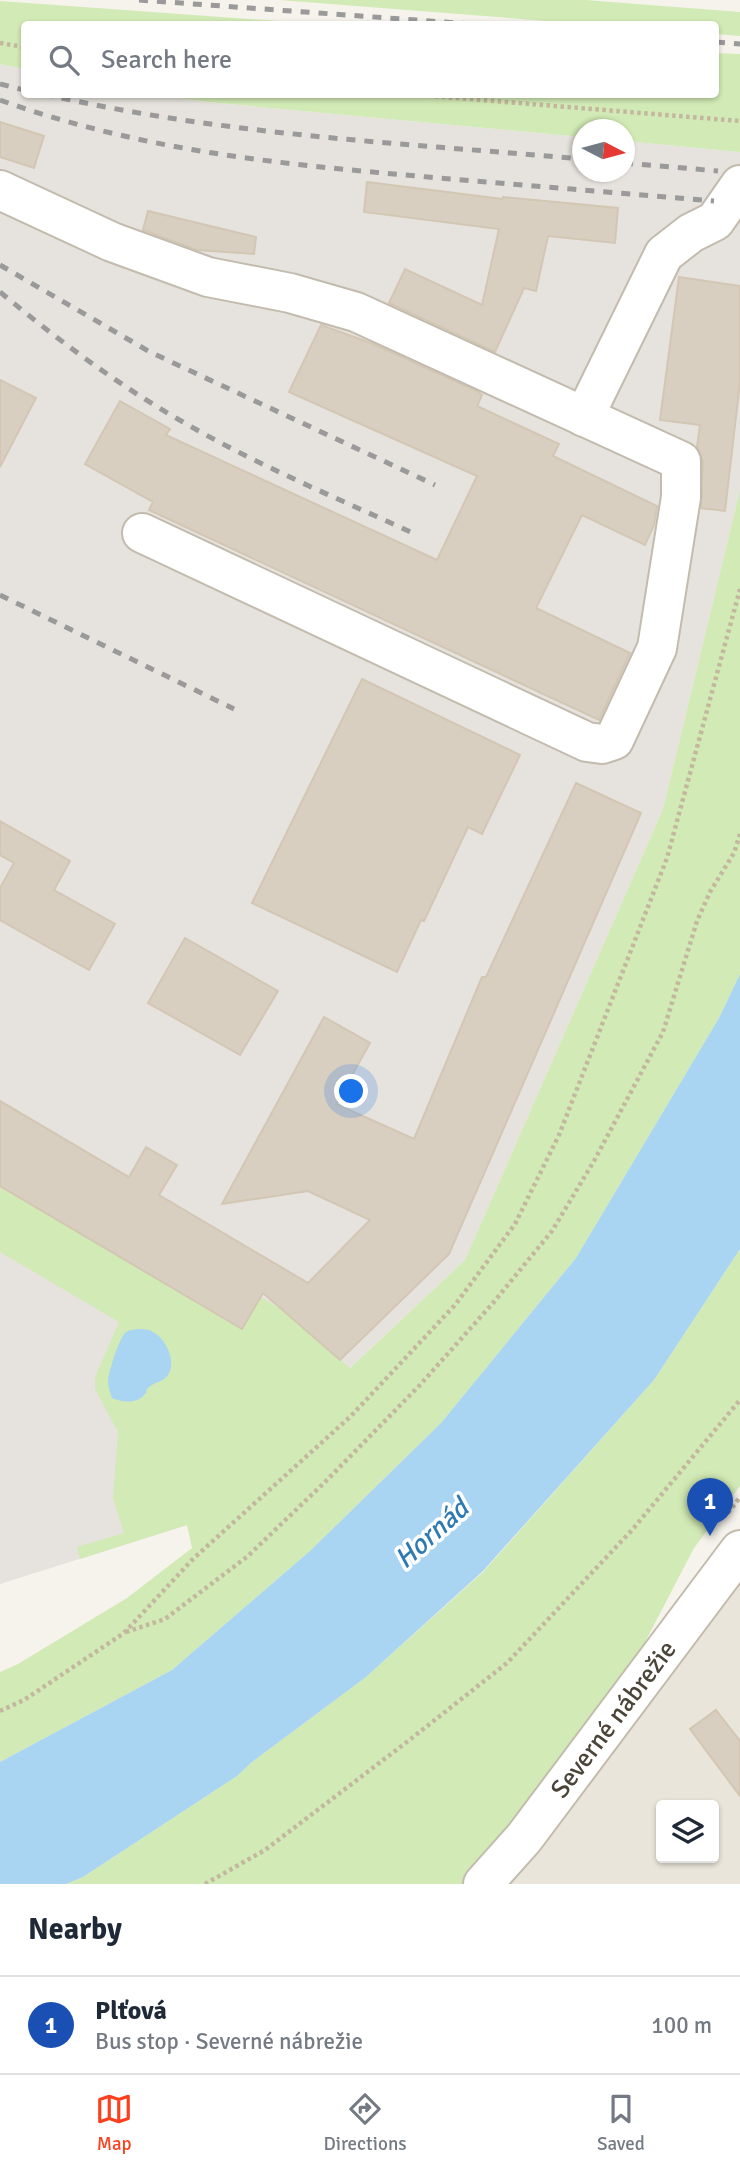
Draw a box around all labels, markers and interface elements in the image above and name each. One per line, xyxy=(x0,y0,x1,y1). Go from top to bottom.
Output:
search box xyxy=(21,21,719,98)
icon: search xyxy=(45,41,83,79)
text: Search here xyxy=(101,44,232,76)
north arrow xyxy=(572,119,635,182)
your location xyxy=(334,1074,368,1108)
pin: 1 xyxy=(687,1478,733,1536)
water label: Hornád xyxy=(388,1490,478,1576)
street label: Severné nábrežie xyxy=(544,1635,683,1805)
map controls xyxy=(656,1800,719,1863)
button: layers xyxy=(656,1800,719,1863)
text: Nearby xyxy=(28,1911,122,1948)
text: Plťová xyxy=(95,1995,167,2027)
text: 1 xyxy=(45,2011,57,2040)
text: 100 m xyxy=(651,2011,712,2040)
text: Bus stop · Severné nábrežie xyxy=(95,2027,363,2056)
tab: Map xyxy=(95,2090,133,2156)
tab: Directions xyxy=(324,2090,407,2156)
tab: Saved xyxy=(597,2090,645,2156)

